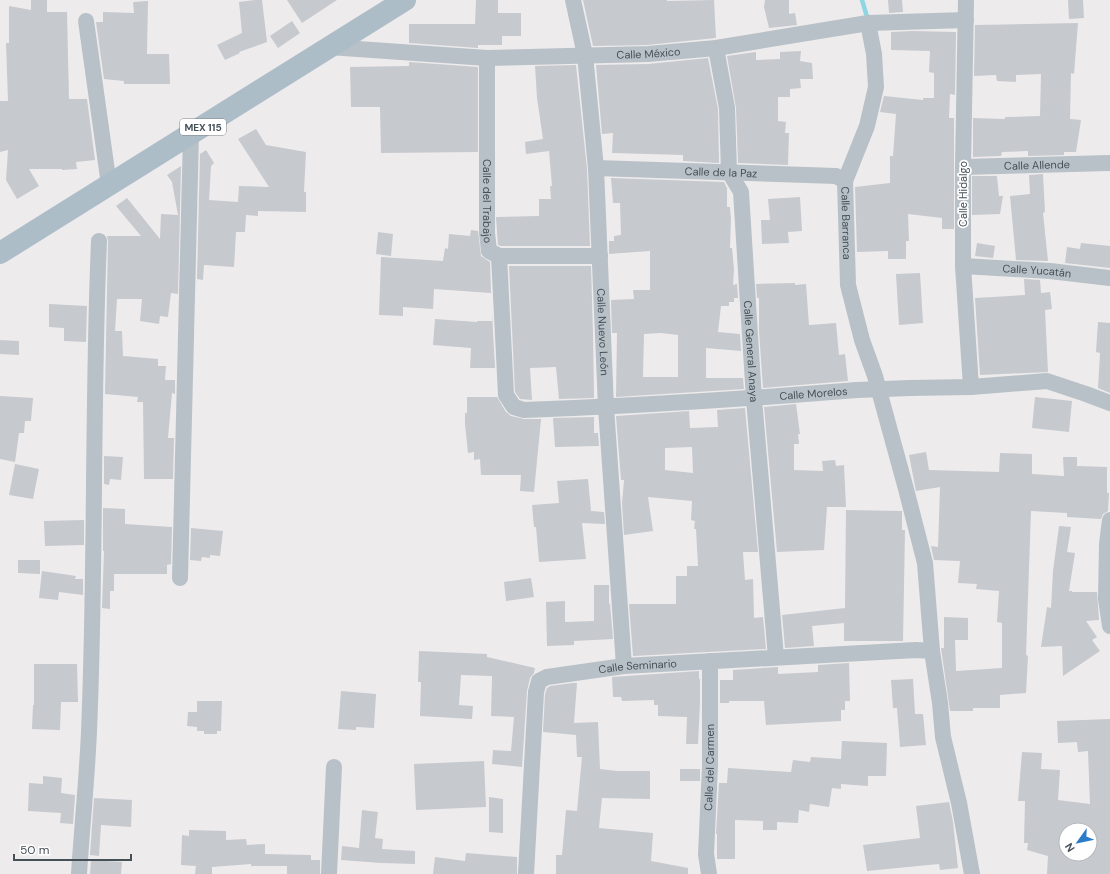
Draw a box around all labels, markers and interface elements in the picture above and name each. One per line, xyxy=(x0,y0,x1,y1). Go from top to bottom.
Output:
street label: Calle México xyxy=(616,44,681,62)
road number: MEX 115 xyxy=(180,119,226,135)
street label: Calle Allende xyxy=(1004,157,1070,173)
street label: Calle del Trabajo xyxy=(480,159,495,244)
street label: Calle Hidalgo xyxy=(956,161,970,227)
street label: Calle de la Paz xyxy=(684,164,757,180)
street label: Calle Barranca xyxy=(838,186,854,260)
street label: Calle Yucatán xyxy=(1002,261,1072,280)
street label: Calle Nuevo León xyxy=(594,288,612,376)
street label: Calle General Anaya xyxy=(741,300,761,403)
street label: Calle Morelos xyxy=(779,384,848,403)
street label: Calle Seminario xyxy=(598,656,677,677)
street label: Calle del Carmen xyxy=(701,724,717,811)
north arrow xyxy=(1058,822,1098,862)
scale bar xyxy=(14,836,131,862)
text: N xyxy=(1062,840,1078,855)
text: 50 m xyxy=(20,842,49,858)

